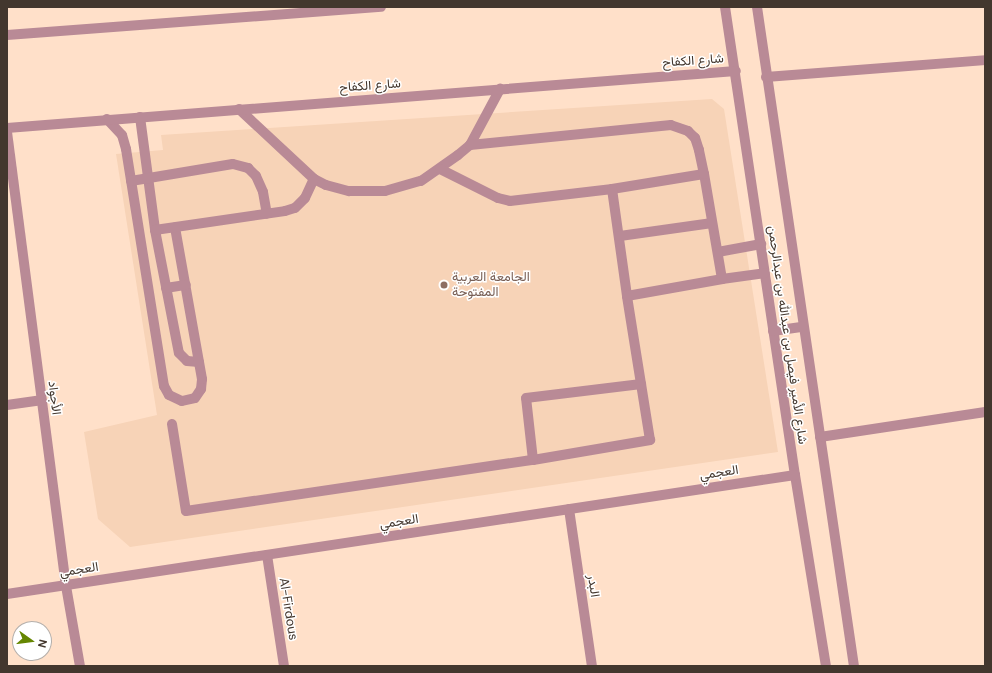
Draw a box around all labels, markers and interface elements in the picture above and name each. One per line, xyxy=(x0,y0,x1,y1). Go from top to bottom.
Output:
street label: شارع الكفاح xyxy=(662,51,724,71)
street label: شارع الكفاح xyxy=(339,76,401,96)
street label: شارع الأمير فيصل بن عبدالله بن عبدالرحمن xyxy=(764,225,810,445)
place label: الجامعة العربية المفتوحة xyxy=(452,270,530,301)
marker: الجامعة العربية المفتوحة xyxy=(439,280,449,290)
street label: الأجواد xyxy=(44,380,64,416)
street label: العجمي xyxy=(698,462,740,484)
street label: العجمي xyxy=(378,511,420,533)
street label: العجمي xyxy=(58,559,100,581)
street label: البدر xyxy=(584,574,602,598)
street label: Al-Firdous xyxy=(275,577,301,641)
north arrow xyxy=(12,621,52,661)
text: N xyxy=(35,638,50,649)

